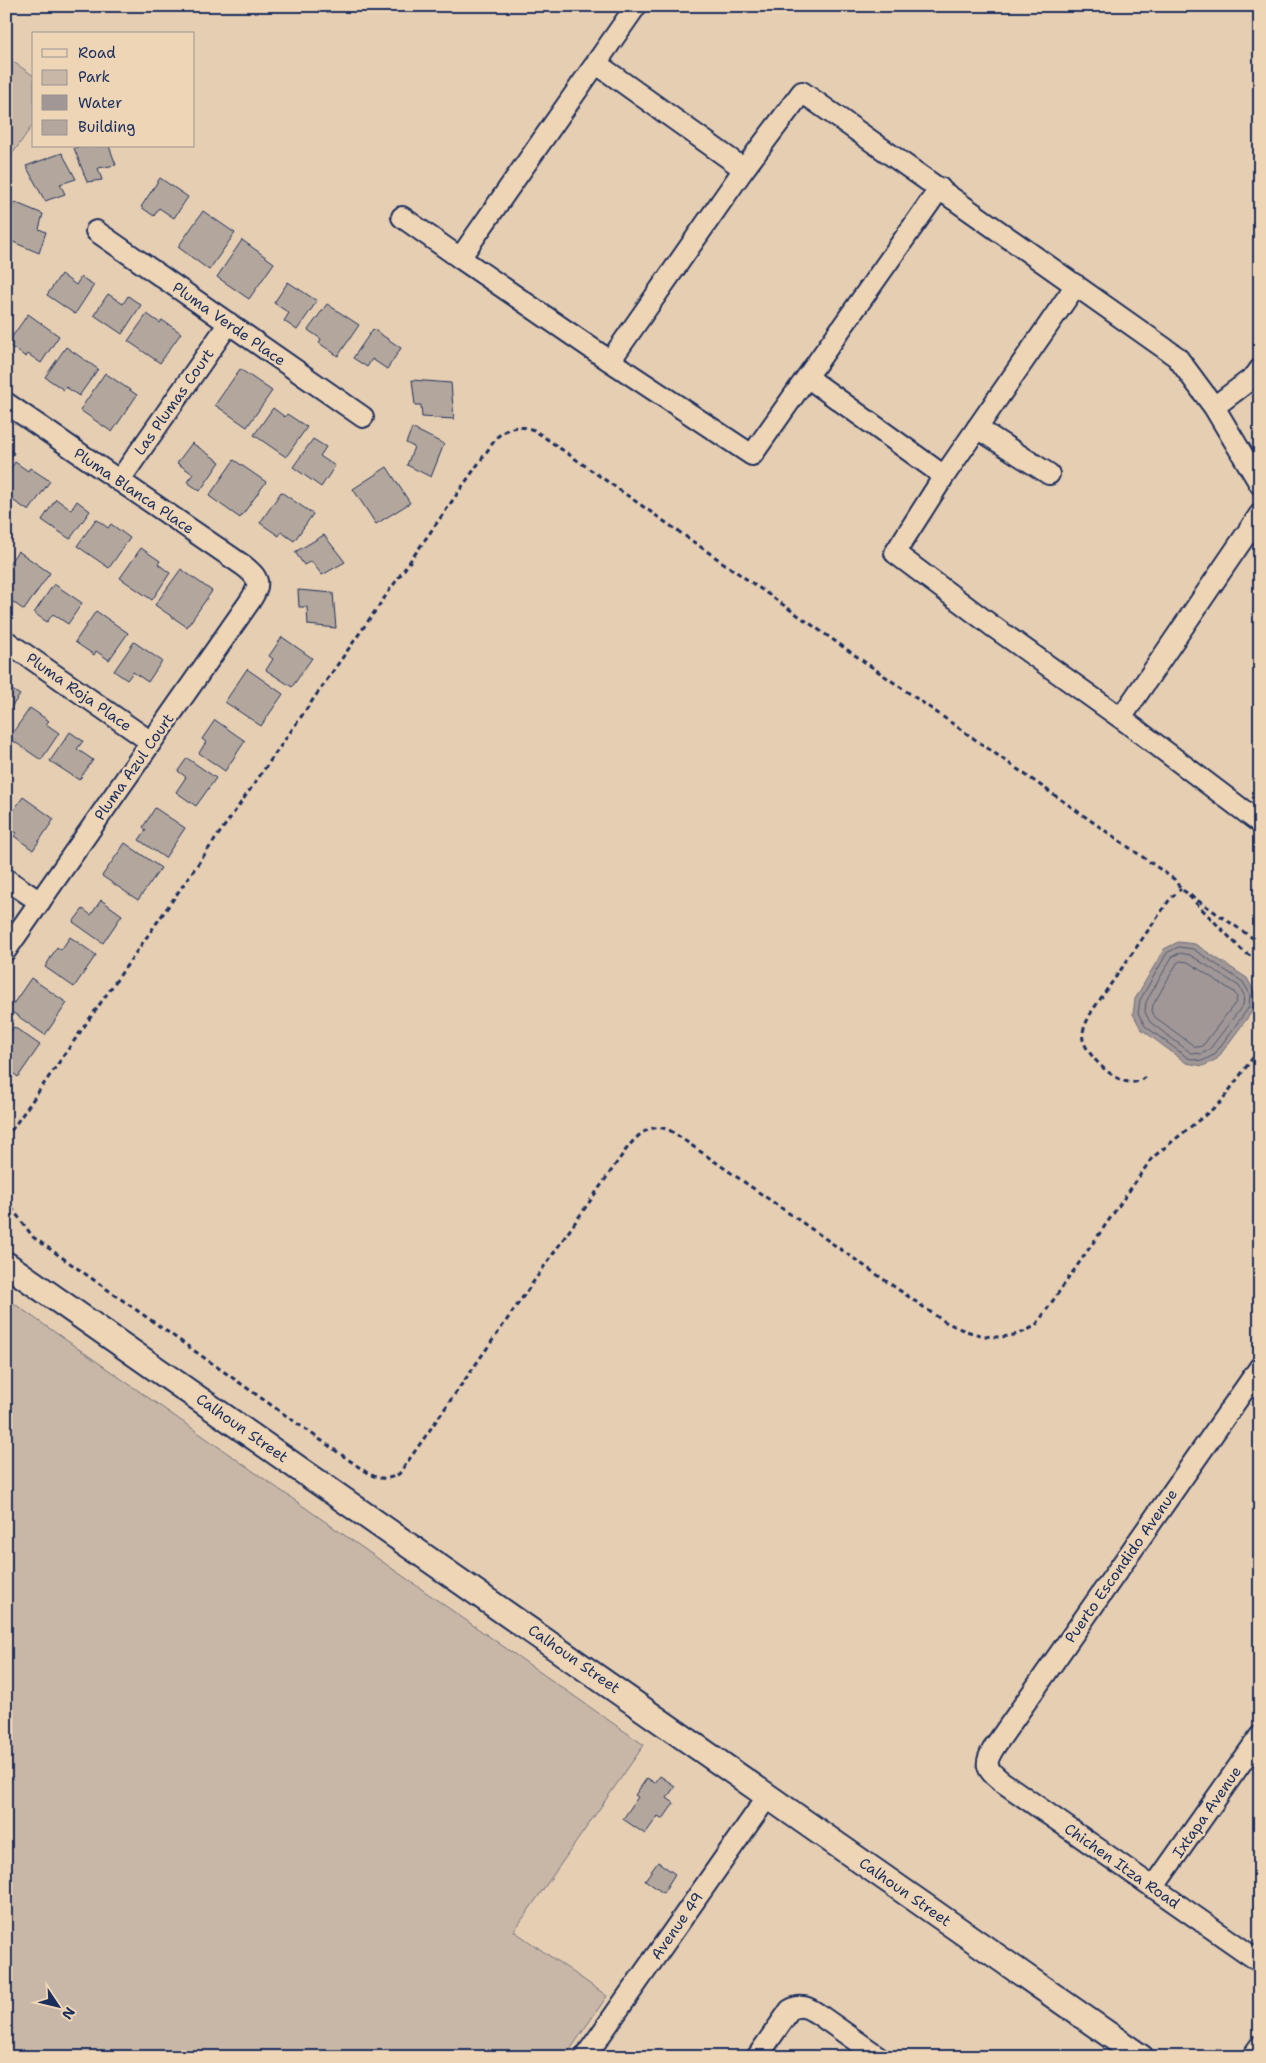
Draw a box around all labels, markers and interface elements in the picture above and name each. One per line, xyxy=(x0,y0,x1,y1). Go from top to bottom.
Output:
legend xyxy=(32,32,195,148)
text: Road xyxy=(78,43,116,63)
text: Park xyxy=(78,67,110,87)
text: Water xyxy=(78,93,122,113)
text: Building xyxy=(78,117,135,137)
street label: Pluma Verde Place xyxy=(168,277,290,371)
street label: Las Plumas Court xyxy=(130,345,218,459)
street label: Pluma Blanca Place xyxy=(70,443,198,539)
street label: Pluma Roja Place xyxy=(22,648,136,736)
street label: Pluma Azul Court xyxy=(90,710,178,824)
street label: Calhoun Street xyxy=(192,1389,292,1467)
street label: Puerto Escondido Avenue xyxy=(1060,1485,1182,1647)
street label: Calhoun Street xyxy=(524,1620,624,1698)
street label: Ixtapa Avenue xyxy=(1168,1762,1246,1862)
street label: Chichen Itza Road xyxy=(1060,1819,1184,1914)
street label: Calhoun Street xyxy=(855,1853,955,1931)
street label: Avenue 49 xyxy=(646,1888,708,1964)
north arrow xyxy=(32,1980,82,2030)
text: N xyxy=(58,2004,79,2023)

